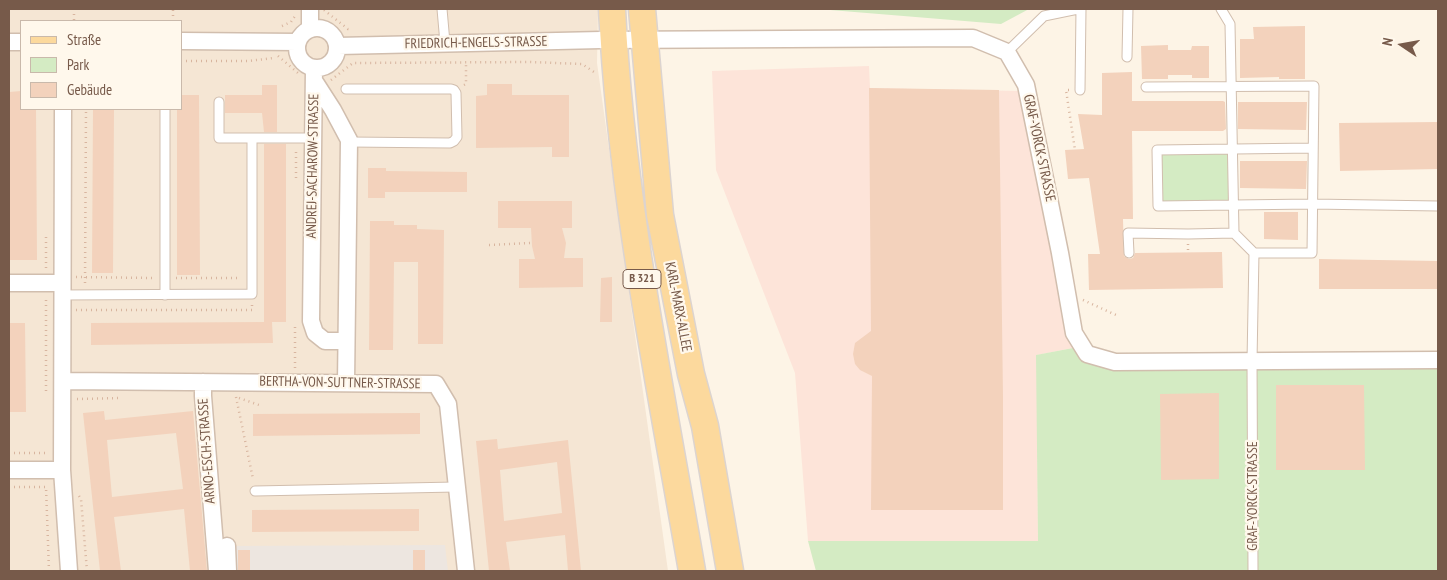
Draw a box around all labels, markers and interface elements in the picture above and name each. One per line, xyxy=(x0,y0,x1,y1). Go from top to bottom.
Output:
legend xyxy=(20,20,182,110)
north arrow xyxy=(1377,20,1427,70)
text: Straße xyxy=(67,30,101,49)
street label: FRIEDRICH-ENGELS-STRASSE xyxy=(405,33,547,53)
text: N xyxy=(1378,36,1397,47)
text: Park xyxy=(67,55,89,74)
text: Gebäude xyxy=(67,80,112,99)
street label: ANDREJ-SACHAROW-STRASSE xyxy=(303,93,323,239)
street label: GRAF-YORCK-STRASSE xyxy=(1019,93,1059,203)
street label: KARL-MARX-ALLEE xyxy=(661,261,695,353)
road number: B 321 xyxy=(623,270,661,288)
street label: BERTHA-VON-SUTTNER-STRASSE xyxy=(259,373,421,393)
street label: ARNO-ESCH-STRASSE xyxy=(195,398,219,504)
street label: GRAF-YORCK-STRASSE xyxy=(1245,441,1261,551)

